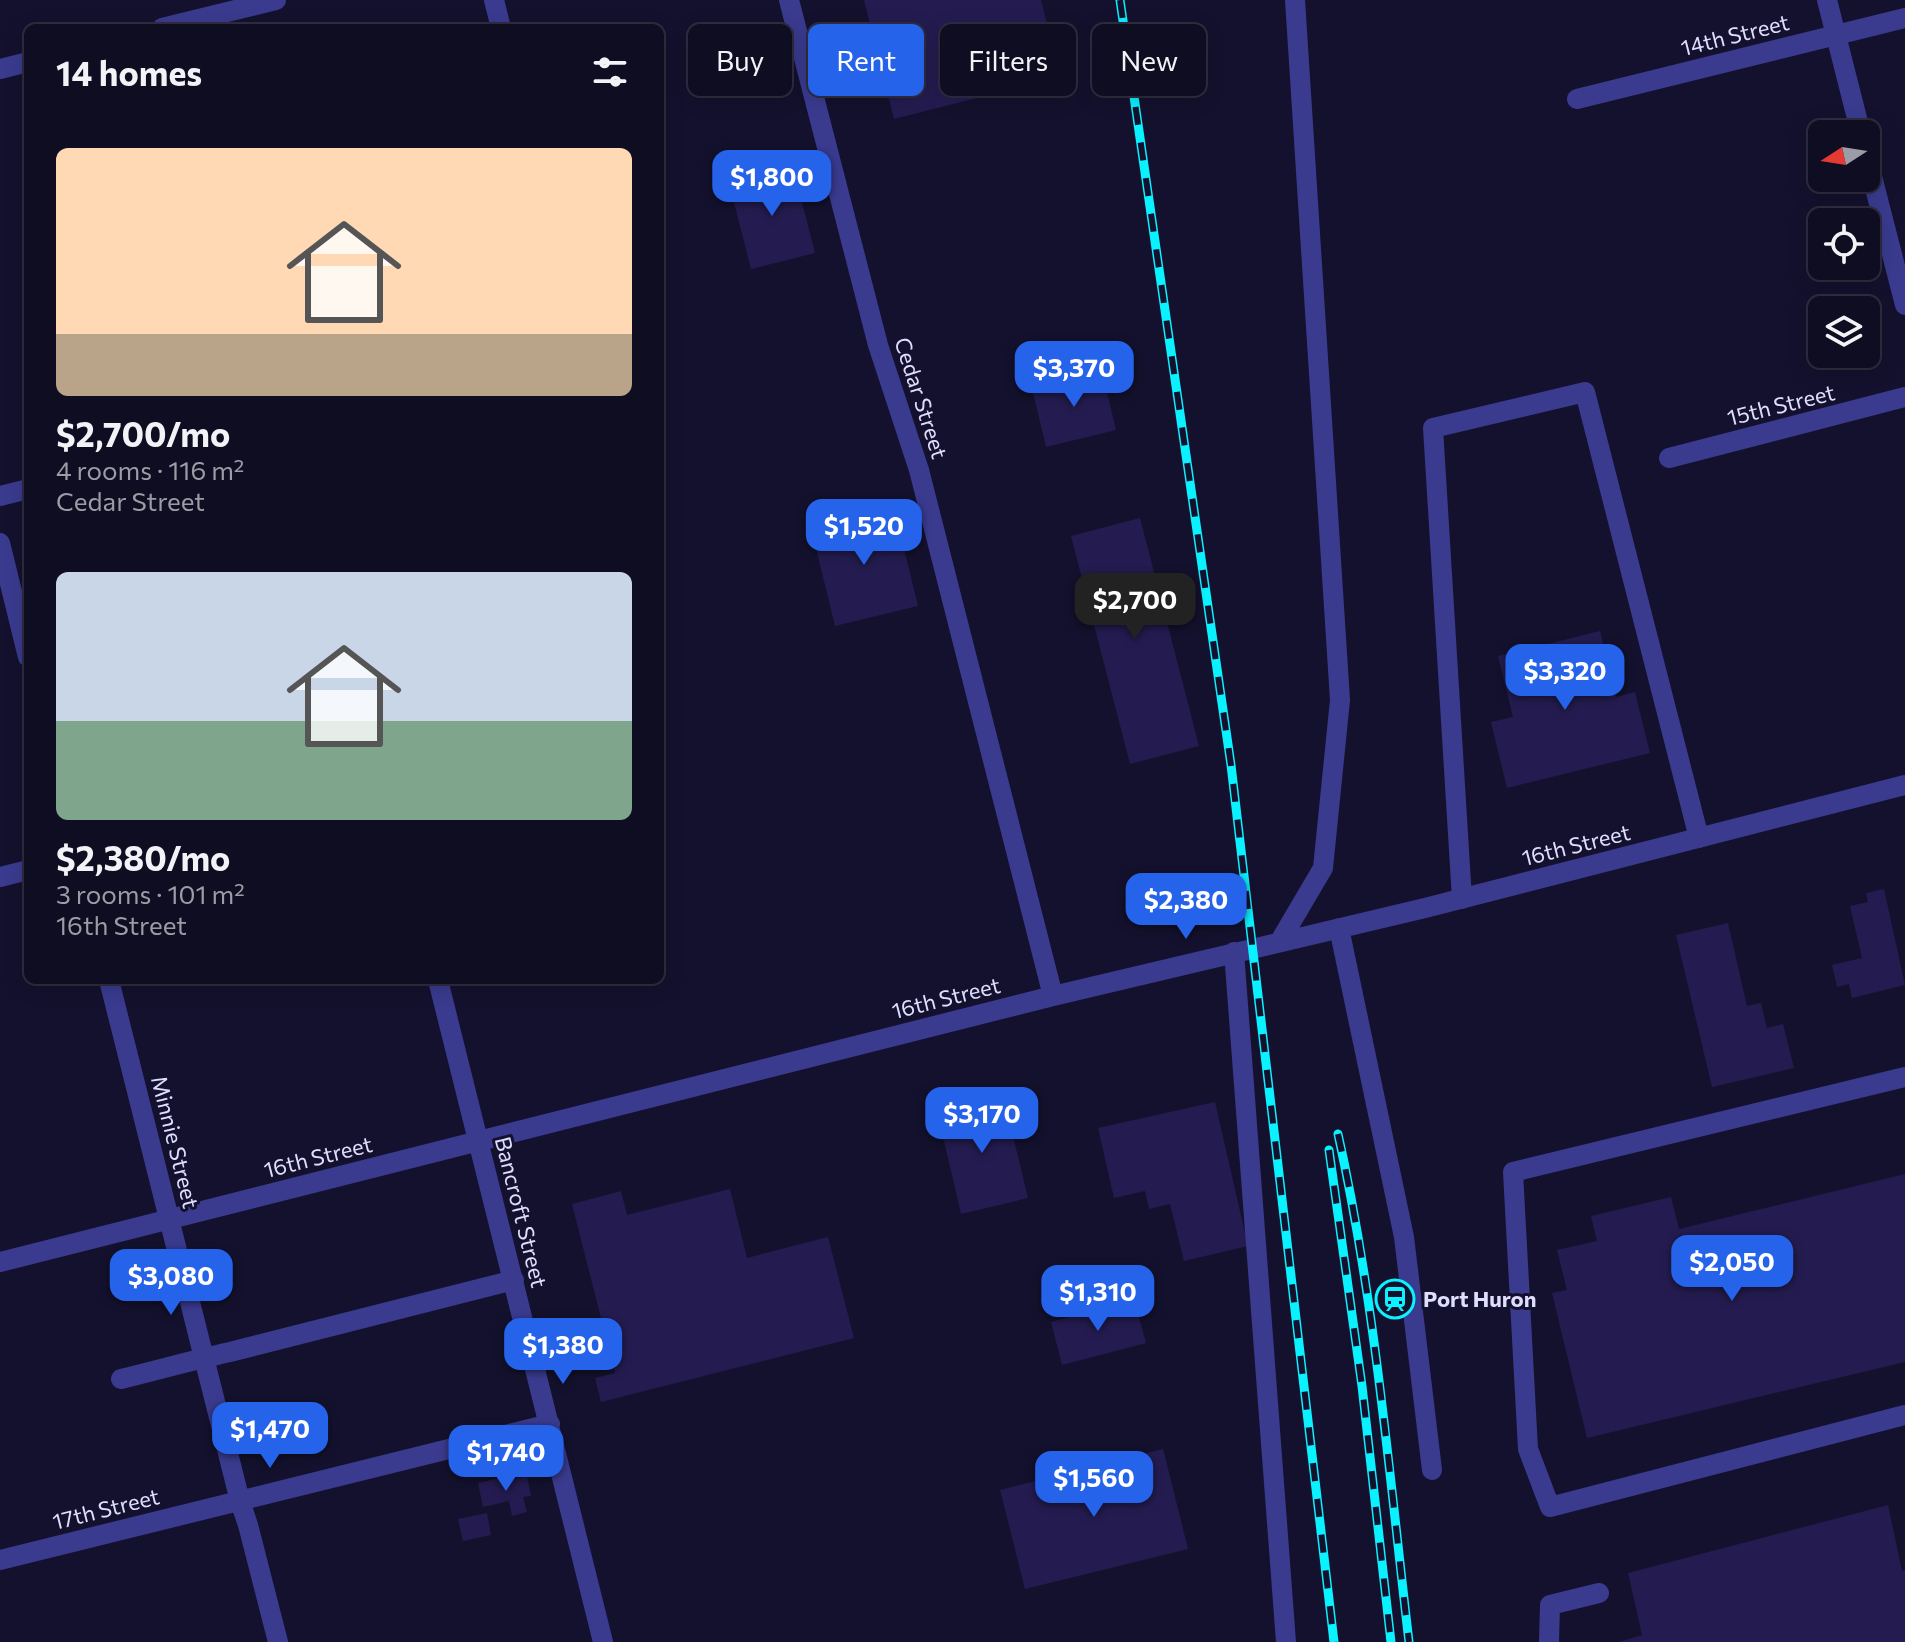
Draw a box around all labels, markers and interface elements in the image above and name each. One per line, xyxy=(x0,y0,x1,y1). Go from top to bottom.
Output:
street label: 14th Street xyxy=(1678,8,1792,61)
chip: Buy xyxy=(688,24,792,96)
chip: Rent xyxy=(808,24,924,96)
chip: Filters xyxy=(940,24,1076,96)
chip: New xyxy=(1092,24,1206,96)
icon: filters xyxy=(588,50,632,94)
text: 14 homes xyxy=(56,51,202,93)
north arrow xyxy=(1808,120,1880,192)
map controls xyxy=(1808,120,1880,368)
pin: $1,800 xyxy=(707,150,837,218)
text: $1,800 xyxy=(730,160,814,191)
icon: home xyxy=(272,200,416,344)
button: locate xyxy=(1808,208,1880,280)
button: layers xyxy=(1808,296,1880,368)
street label: Cedar Street xyxy=(889,334,954,462)
pin: $3,370 xyxy=(1009,341,1139,409)
text: $3,370 xyxy=(1033,351,1115,382)
street label: 15th Street xyxy=(1724,378,1838,431)
text: $2,700/mo xyxy=(56,412,230,454)
text: 4 rooms · 116 m² xyxy=(56,454,244,485)
text: Cedar Street xyxy=(56,485,205,516)
pin: $1,520 xyxy=(799,499,929,567)
text: $1,520 xyxy=(824,509,904,540)
pin: $2,700 xyxy=(1070,573,1200,641)
text: $2,700 xyxy=(1093,583,1177,614)
icon: home xyxy=(272,624,416,768)
pin: $3,320 xyxy=(1500,644,1630,712)
text: $3,320 xyxy=(1523,654,1607,685)
street label: 16th Street xyxy=(1519,818,1633,871)
text: $2,380/mo xyxy=(56,836,230,878)
pin: $2,380 xyxy=(1121,873,1251,941)
text: 3 rooms · 101 m² xyxy=(56,878,245,909)
text: $2,380 xyxy=(1144,883,1228,914)
text: 16th Street xyxy=(56,909,187,940)
street label: 16th Street xyxy=(889,971,1003,1024)
street label: Minnie Street xyxy=(146,1073,205,1211)
pin: $3,170 xyxy=(917,1087,1047,1155)
text: $3,170 xyxy=(943,1097,1021,1128)
street label: 16th Street xyxy=(261,1130,375,1183)
street label: Bancroft Street xyxy=(490,1134,553,1290)
pin: $2,050 xyxy=(1667,1235,1797,1303)
text: $2,050 xyxy=(1689,1245,1775,1276)
pin: $3,080 xyxy=(106,1249,236,1317)
text: $3,080 xyxy=(128,1259,214,1290)
pin: $1,310 xyxy=(1033,1265,1163,1333)
text: $1,310 xyxy=(1059,1275,1137,1306)
station icon: Port Huron xyxy=(1374,1278,1416,1320)
place label: Port Huron xyxy=(1423,1285,1536,1312)
pin: $1,380 xyxy=(498,1318,628,1386)
text: $1,380 xyxy=(522,1328,604,1359)
pin: $1,470 xyxy=(205,1402,335,1470)
text: $1,470 xyxy=(230,1412,310,1443)
pin: $1,740 xyxy=(441,1425,571,1493)
text: $1,740 xyxy=(467,1435,545,1466)
pin: $1,560 xyxy=(1029,1451,1159,1519)
text: $1,560 xyxy=(1053,1461,1135,1492)
street label: 17th Street xyxy=(50,1482,162,1535)

